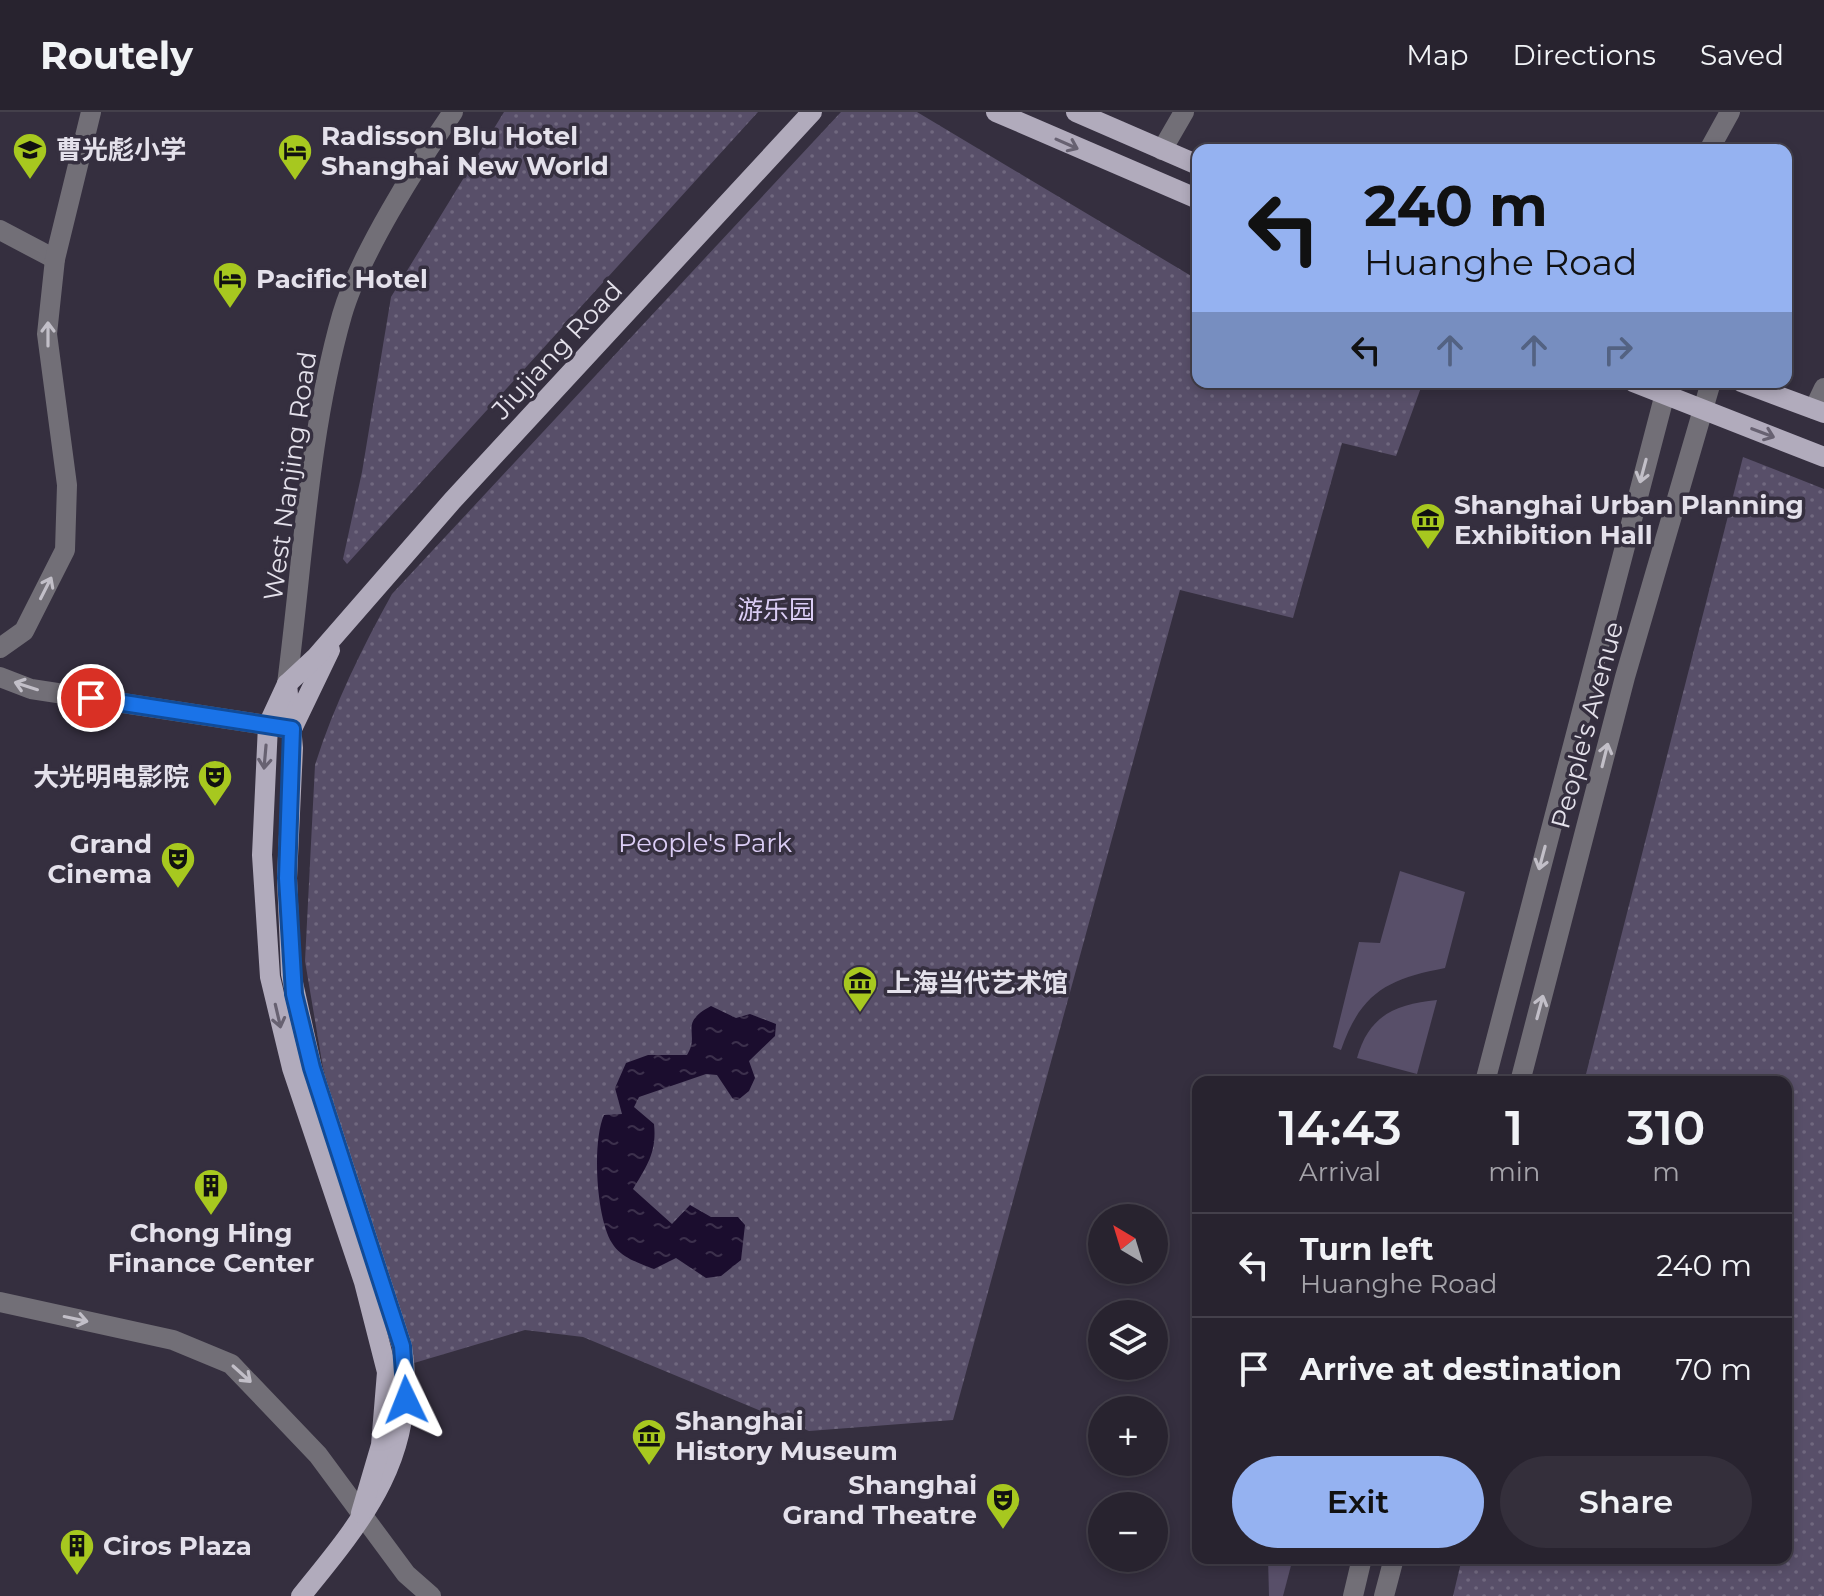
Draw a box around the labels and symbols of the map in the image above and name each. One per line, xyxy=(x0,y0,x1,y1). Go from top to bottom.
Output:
place label: Radisson Blu Hotel Shanghai New World xyxy=(321,120,609,182)
school or university icon: 曹光彪小学 xyxy=(11,131,49,181)
hotel icon: Radisson Blu Hotel Shanghai New World xyxy=(276,132,314,182)
place label: 曹光彪小学 xyxy=(56,134,186,166)
one-way arrow xyxy=(1054,137,1079,152)
hotel icon: Pacific Hotel xyxy=(211,260,249,310)
place label: Pacific Hotel xyxy=(256,263,428,295)
street label: Jiujiang Road xyxy=(484,274,629,426)
one-way arrow xyxy=(40,321,56,348)
street label: West Nanjing Road xyxy=(257,349,323,603)
one-way arrow xyxy=(1750,427,1775,441)
one-way arrow xyxy=(1635,458,1650,484)
place label: Shanghai Urban Planning Exhibition Hall xyxy=(1454,489,1804,551)
museum icon: Shanghai Urban Planning Exhibition Hall xyxy=(1409,501,1447,551)
one-way arrow xyxy=(39,577,54,601)
park label: 游乐园 xyxy=(737,594,815,626)
street label: People's Avenue xyxy=(1544,618,1630,832)
pin xyxy=(57,664,125,732)
one-way arrow xyxy=(13,677,38,692)
one-way arrow xyxy=(1598,742,1613,768)
one-way arrow xyxy=(257,743,272,770)
theatre icon: 大光明电影院 xyxy=(196,758,234,808)
place label: 大光明电影院 xyxy=(33,761,189,793)
park label: People's Park xyxy=(618,827,793,859)
place label: Grand Cinema xyxy=(48,828,152,890)
theatre icon: Grand Cinema xyxy=(159,840,197,890)
one-way arrow xyxy=(1533,845,1548,870)
museum icon: 上海当代艺术馆 xyxy=(841,964,879,1014)
place label: 上海当代艺术馆 xyxy=(886,967,1068,999)
one-way arrow xyxy=(1533,994,1548,1020)
one-way arrow xyxy=(271,1003,286,1028)
building icon: Chong Hing Finance Center xyxy=(192,1167,230,1217)
north arrow xyxy=(1088,1204,1168,1284)
place label: Chong Hing Finance Center xyxy=(108,1217,314,1279)
one-way arrow xyxy=(63,1312,89,1327)
position arrow xyxy=(364,1358,448,1442)
one-way arrow xyxy=(232,1365,252,1383)
place label: Shanghai History Museum xyxy=(675,1405,898,1467)
museum icon: Shanghai History Museum xyxy=(630,1417,668,1467)
place label: Shanghai Grand Theatre xyxy=(782,1469,977,1531)
theatre icon: Shanghai Grand Theatre xyxy=(984,1481,1022,1531)
building icon: Ciros Plaza xyxy=(58,1527,96,1577)
place label: Ciros Plaza xyxy=(103,1530,252,1562)

